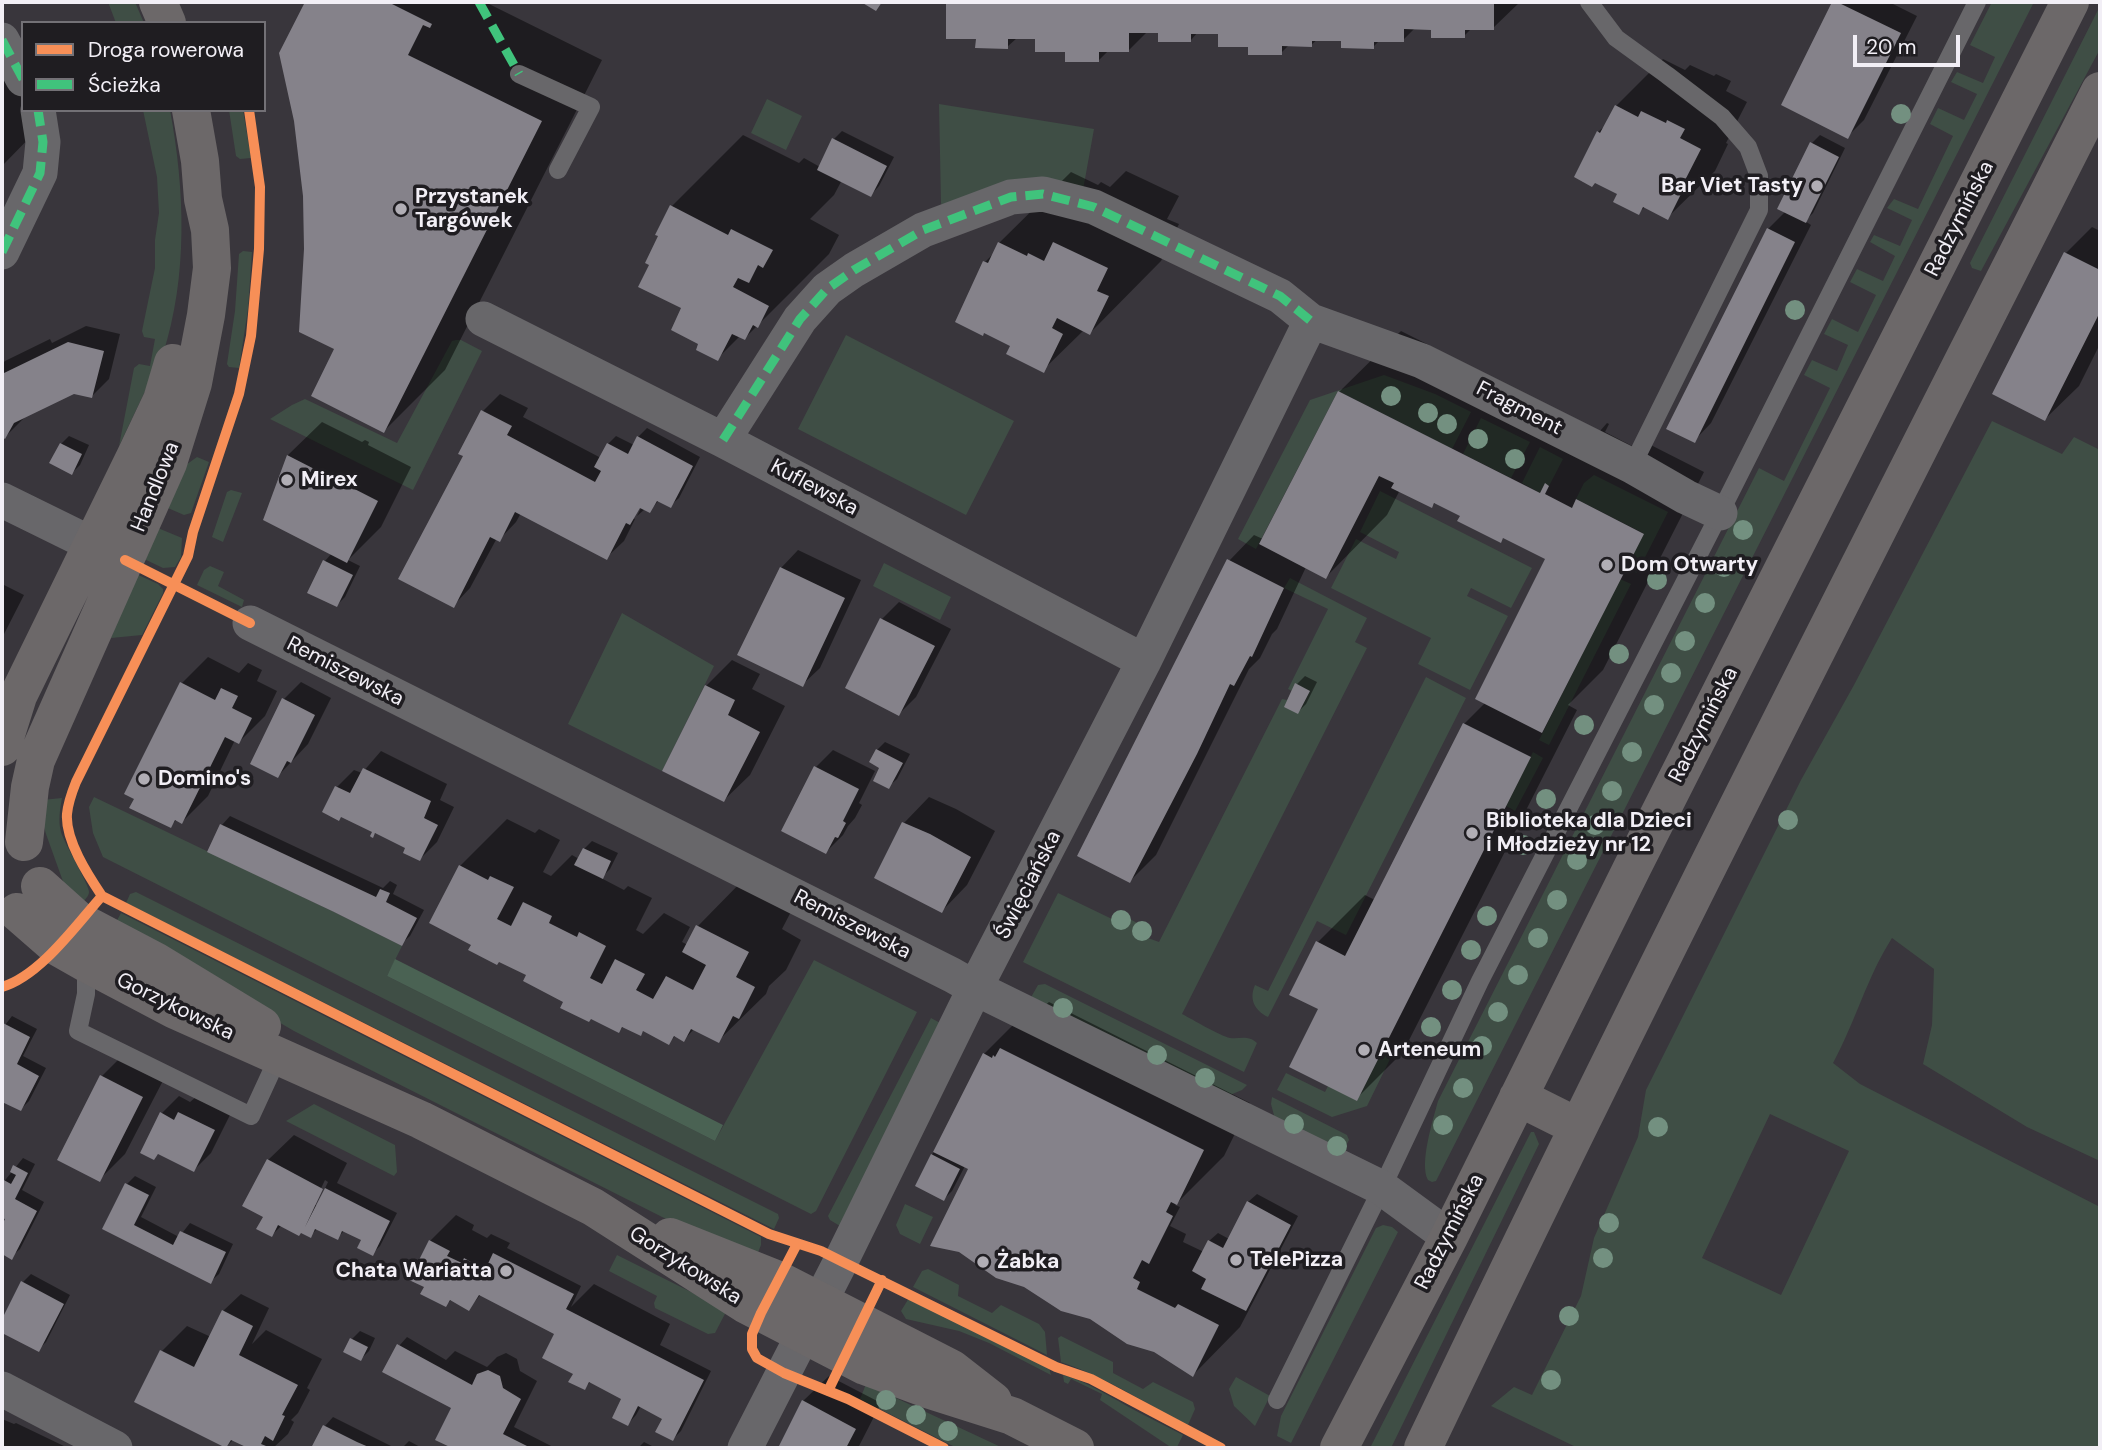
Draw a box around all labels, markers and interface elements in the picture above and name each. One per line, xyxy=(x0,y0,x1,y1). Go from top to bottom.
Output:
legend xyxy=(21,21,266,112)
scale bar xyxy=(1857,21,1964,65)
text: 20 m xyxy=(1866,33,1917,61)
text: Droga rowerowa xyxy=(88,36,244,64)
text: Ścieżka xyxy=(88,71,161,99)
street label: Radzymińska xyxy=(1920,157,2000,281)
place label: Bar Viet Tasty xyxy=(1661,173,1803,199)
marker: Bar Viet Tasty xyxy=(1809,178,1825,194)
place label: Przystanek Targówek xyxy=(415,184,529,234)
marker: Przystanek Targówek xyxy=(393,201,409,217)
street label: Fragment xyxy=(1472,377,1566,441)
street label: Handlowa xyxy=(127,438,185,536)
street label: Kuflewska xyxy=(766,454,862,522)
place label: Mirex xyxy=(301,467,358,493)
marker: Mirex xyxy=(279,472,295,488)
place label: Dom Otwarty xyxy=(1621,552,1758,578)
marker: Dom Otwarty xyxy=(1599,557,1615,573)
street label: Remiszewska xyxy=(282,632,408,712)
street label: Radzymińska xyxy=(1664,663,1744,787)
place label: Domino's xyxy=(158,766,251,792)
marker: Domino's xyxy=(136,771,152,787)
place label: Biblioteka dla Dzieci i Młodzieży nr 12 xyxy=(1486,808,1692,858)
marker: Biblioteka dla Dzieci i Młodzieży nr 12 xyxy=(1464,825,1480,841)
street label: Święciańska xyxy=(991,827,1067,943)
street label: Remiszewska xyxy=(789,885,915,965)
street label: Gorzykowska xyxy=(112,968,238,1046)
place label: Arteneum xyxy=(1378,1037,1481,1063)
marker: Arteneum xyxy=(1356,1042,1372,1058)
street label: Radzymińska xyxy=(1410,1170,1490,1294)
street label: Gorzykowska xyxy=(624,1221,746,1311)
place label: TelePizza xyxy=(1250,1247,1343,1273)
place label: Żabka xyxy=(997,1249,1059,1275)
marker: TelePizza xyxy=(1228,1252,1244,1268)
marker: Żabka xyxy=(975,1254,991,1270)
place label: Chata Wariatta xyxy=(336,1258,492,1284)
marker: Chata Wariatta xyxy=(498,1263,514,1279)

